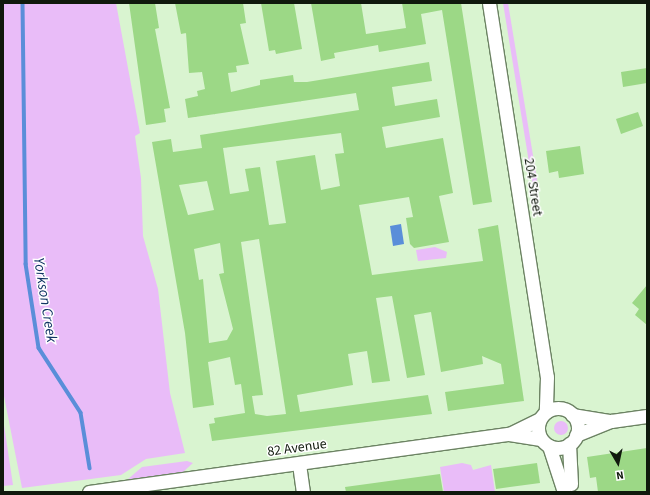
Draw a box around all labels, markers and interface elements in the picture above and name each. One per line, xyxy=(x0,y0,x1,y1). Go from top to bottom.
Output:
street label: 204 Street xyxy=(520,157,546,217)
water label: Yorkson Creek xyxy=(29,256,61,344)
street label: 82 Avenue xyxy=(266,436,328,460)
north arrow xyxy=(598,443,638,483)
text: N xyxy=(615,467,625,483)

